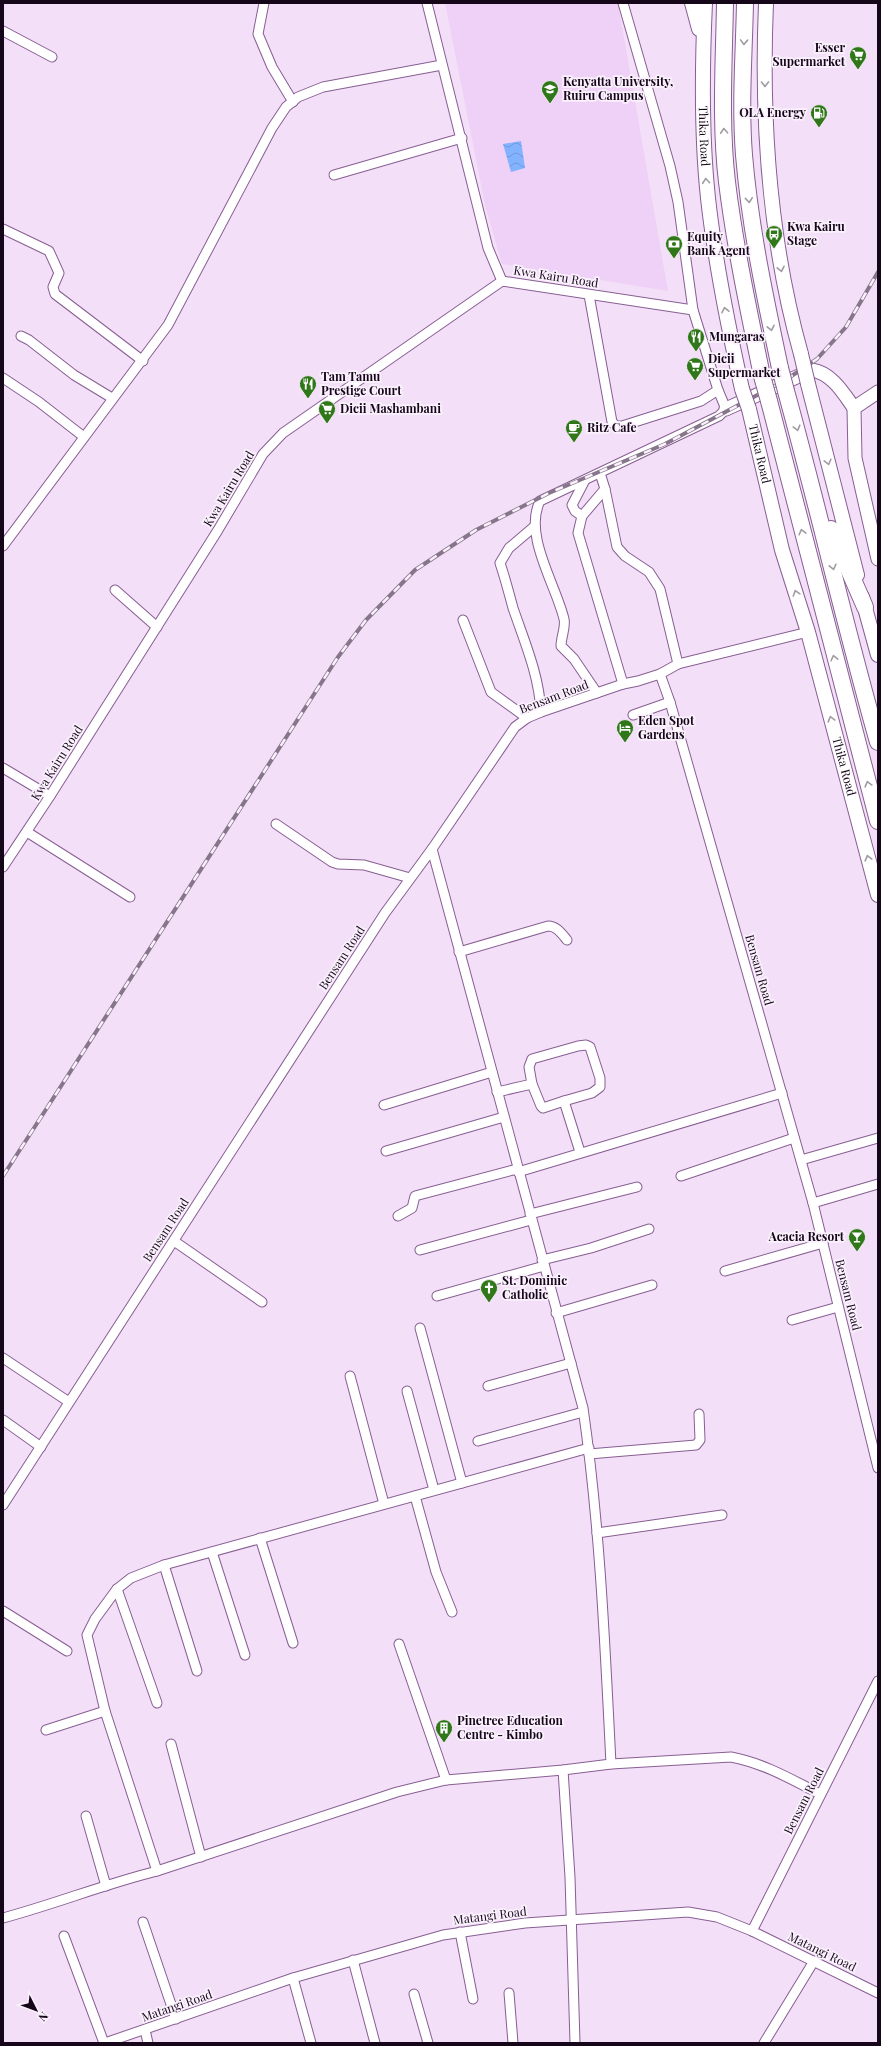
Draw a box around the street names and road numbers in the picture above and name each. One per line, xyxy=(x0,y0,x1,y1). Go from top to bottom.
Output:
street label: Thika Road xyxy=(696,106,714,167)
street label: Kwa Kairu Road xyxy=(513,261,600,291)
street label: Thika Road xyxy=(746,422,775,485)
street label: Kwa Kairu Road xyxy=(199,448,257,529)
street label: Bensam Road xyxy=(517,676,591,717)
street label: Kwa Kairu Road xyxy=(27,722,86,803)
street label: Thika Road xyxy=(829,735,860,798)
street label: Bensam Road xyxy=(315,922,368,992)
street label: Bensam Road xyxy=(742,932,778,1007)
street label: Bensam Road xyxy=(139,1194,192,1264)
street label: Bensam Road xyxy=(832,1257,866,1332)
street label: Bensam Road xyxy=(779,1764,827,1837)
street label: Matangi Road xyxy=(452,1903,527,1927)
street label: Matangi Road xyxy=(786,1928,859,1974)
street label: Matangi Road xyxy=(139,1985,214,2025)

